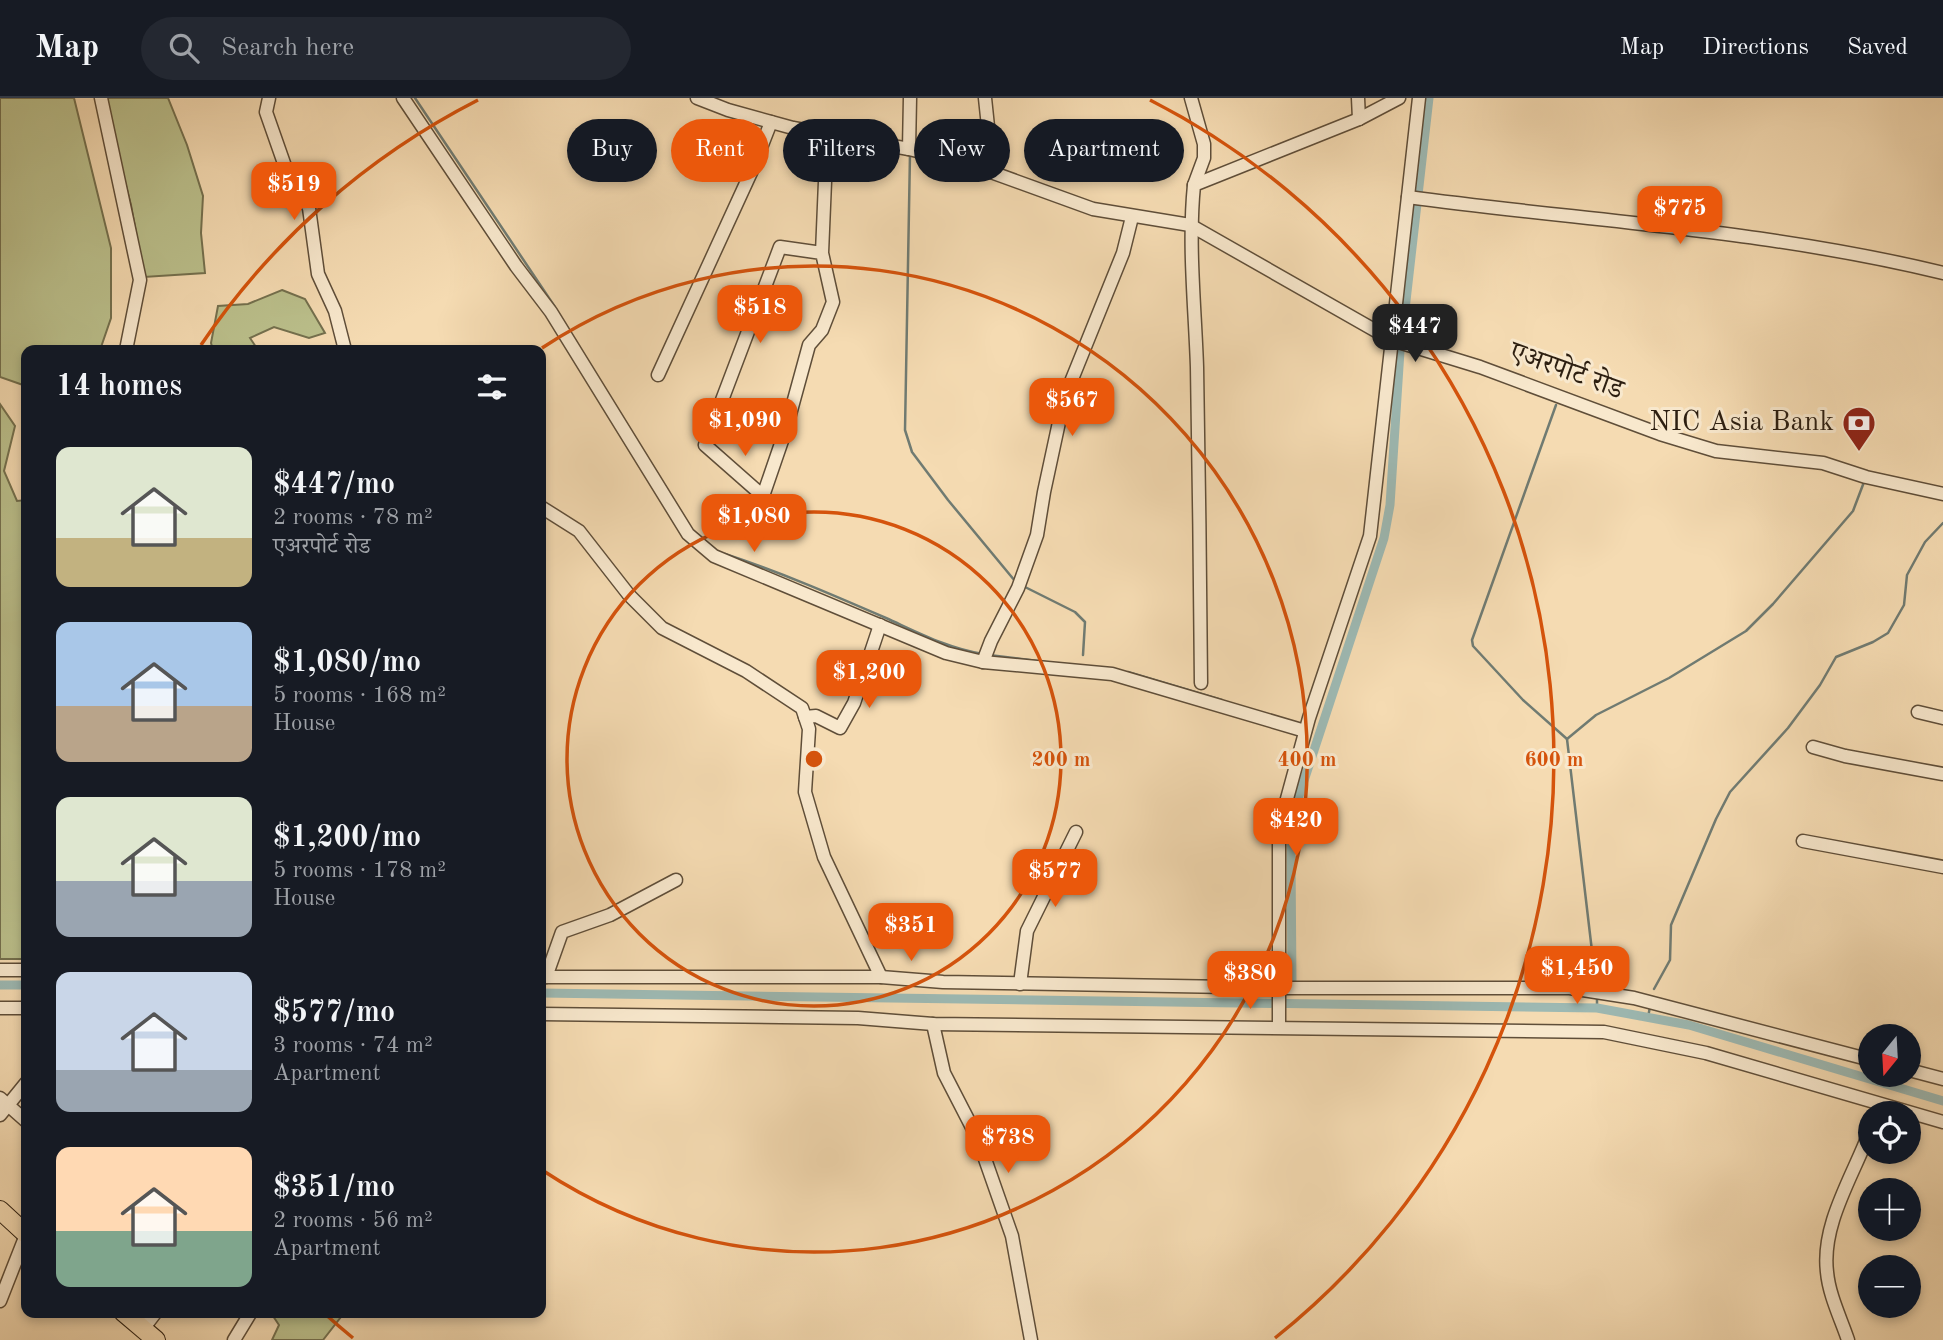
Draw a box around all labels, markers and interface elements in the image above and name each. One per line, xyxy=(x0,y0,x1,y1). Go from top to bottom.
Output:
search box xyxy=(141,17,631,80)
icon: search xyxy=(165,29,203,67)
text: Map xyxy=(35,32,99,65)
text: Search here xyxy=(221,35,354,61)
text: Map xyxy=(1620,36,1664,60)
text: Directions xyxy=(1702,36,1809,60)
text: Saved xyxy=(1847,36,1908,60)
chip: Buy xyxy=(567,119,657,182)
chip: Rent xyxy=(671,119,769,182)
chip: Filters xyxy=(783,119,900,182)
chip: New xyxy=(914,119,1010,182)
chip: Apartment xyxy=(1024,119,1184,182)
pin: $519 xyxy=(253,162,335,222)
text: $519 xyxy=(267,173,321,196)
pin: $775 xyxy=(1639,186,1721,246)
text: $775 xyxy=(1653,197,1707,220)
pin: $518 xyxy=(719,286,801,345)
text: $518 xyxy=(733,296,787,319)
pin: $447 xyxy=(1374,304,1456,364)
text: $447 xyxy=(1388,315,1442,338)
street label: एअरपोर्ट रोड xyxy=(1504,333,1630,406)
icon: filters xyxy=(473,368,511,406)
text: 14 homes xyxy=(56,372,182,402)
pin: $567 xyxy=(1031,378,1113,438)
text: $567 xyxy=(1045,389,1099,412)
pin: $1,090 xyxy=(688,398,802,458)
bank icon: NIC Asia Bank xyxy=(1840,404,1878,453)
text: $1,090 xyxy=(708,409,782,432)
place label: NIC Asia Bank xyxy=(1649,409,1834,437)
text: $447/mo xyxy=(273,470,395,500)
icon: home xyxy=(112,475,196,559)
pin: $1,080 xyxy=(697,494,811,554)
text: $1,080 xyxy=(717,505,791,528)
text: 2 rooms · 78 m² xyxy=(273,506,433,529)
text: एअरपोर्ट रोड xyxy=(273,535,370,558)
text: $1,080/mo xyxy=(273,648,421,678)
icon: home xyxy=(112,650,196,734)
pin: $1,200 xyxy=(812,650,926,710)
text: $1,200 xyxy=(832,661,906,684)
text: 5 rooms · 168 m² xyxy=(273,684,446,707)
text: House xyxy=(273,712,335,735)
centre of rings xyxy=(802,747,826,771)
text: 200 m xyxy=(1031,750,1091,771)
text: 400 m xyxy=(1277,750,1337,771)
text: 600 m xyxy=(1524,750,1584,771)
pin: $420 xyxy=(1255,798,1337,858)
text: $420 xyxy=(1269,809,1323,832)
text: $1,200/mo xyxy=(273,823,421,853)
icon: home xyxy=(112,825,196,909)
pin: $577 xyxy=(1014,850,1096,909)
text: 5 rooms · 178 m² xyxy=(273,859,446,882)
text: $577 xyxy=(1028,860,1082,883)
text: House xyxy=(273,887,335,910)
pin: $351 xyxy=(870,904,952,963)
text: $351 xyxy=(884,914,938,937)
pin: $1,450 xyxy=(1520,946,1634,1006)
pin: $380 xyxy=(1209,951,1291,1011)
text: $1,450 xyxy=(1540,957,1614,980)
text: $380 xyxy=(1223,962,1277,985)
text: $577/mo xyxy=(273,998,395,1028)
icon: home xyxy=(112,1000,196,1084)
north arrow xyxy=(1858,1024,1922,1087)
map controls xyxy=(1858,1024,1921,1318)
text: 3 rooms · 74 m² xyxy=(273,1034,433,1057)
text: Apartment xyxy=(273,1062,381,1085)
button: locate xyxy=(1858,1101,1921,1164)
pin: $738 xyxy=(967,1116,1049,1175)
text: $738 xyxy=(981,1126,1035,1149)
text: $351/mo xyxy=(273,1173,395,1203)
icon: home xyxy=(112,1175,196,1259)
button: + xyxy=(1858,1178,1921,1241)
text: 2 rooms · 56 m² xyxy=(273,1209,433,1232)
text: Apartment xyxy=(273,1237,381,1260)
button: − xyxy=(1858,1255,1921,1318)

